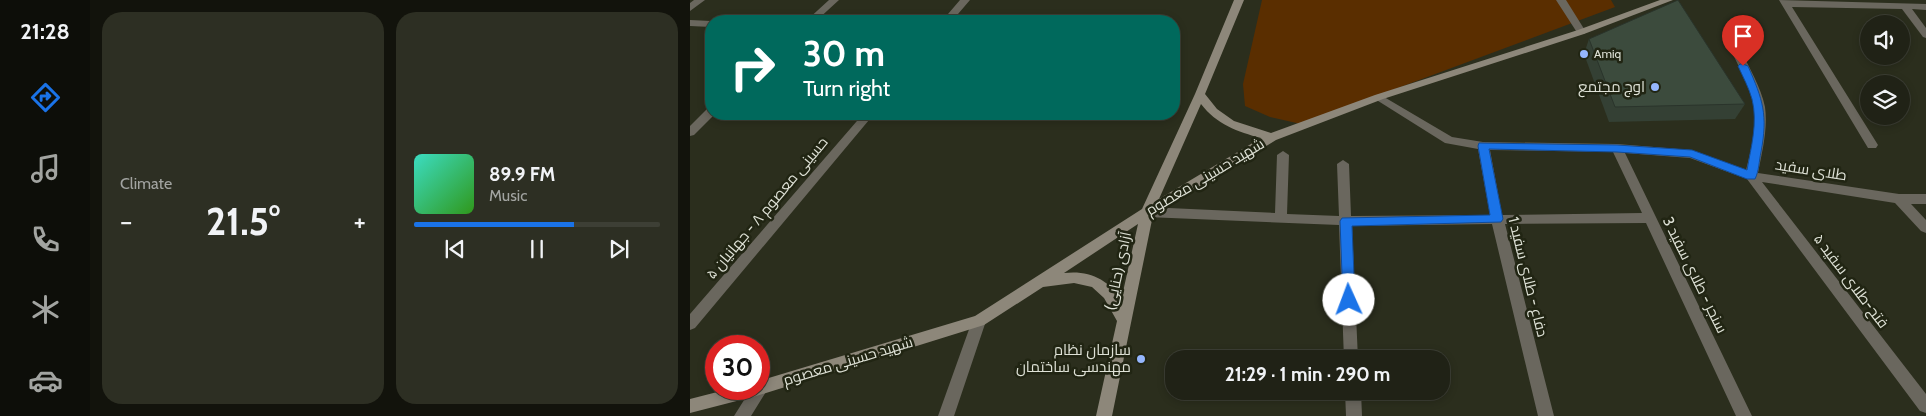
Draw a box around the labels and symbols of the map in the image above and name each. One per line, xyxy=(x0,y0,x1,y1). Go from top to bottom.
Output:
pin xyxy=(1722,15,1764,66)
place label: Amiq xyxy=(1594,46,1621,61)
marker: Amiq xyxy=(1578,48,1590,60)
place label: اوج مجتمع xyxy=(1578,78,1645,98)
marker: اوج مجتمع xyxy=(1649,81,1661,93)
street label: حسینی معصوم ۸ - جهانیان ۵ xyxy=(702,133,832,283)
street label: شهید حسینی معصوم xyxy=(1143,135,1268,220)
street label: طلای سفید xyxy=(1774,155,1848,186)
street label: سنجر - طلای سفید 3 xyxy=(1658,214,1731,337)
street label: دفاع - طلای سفید 1 xyxy=(1502,215,1552,339)
street label: آزادی (حنایی) xyxy=(1101,230,1136,312)
street label: فتح-طلای سفید ۵ xyxy=(1808,230,1892,333)
position arrow xyxy=(1322,273,1374,325)
street label: شهید حسینی معصوم xyxy=(781,333,915,390)
speed limit sign: 30 xyxy=(705,335,770,400)
place label: سازمان نظام مهندسی ساختمان xyxy=(1016,341,1131,377)
marker: سازمان نظام مهندسی ساختمان xyxy=(1135,353,1147,365)

